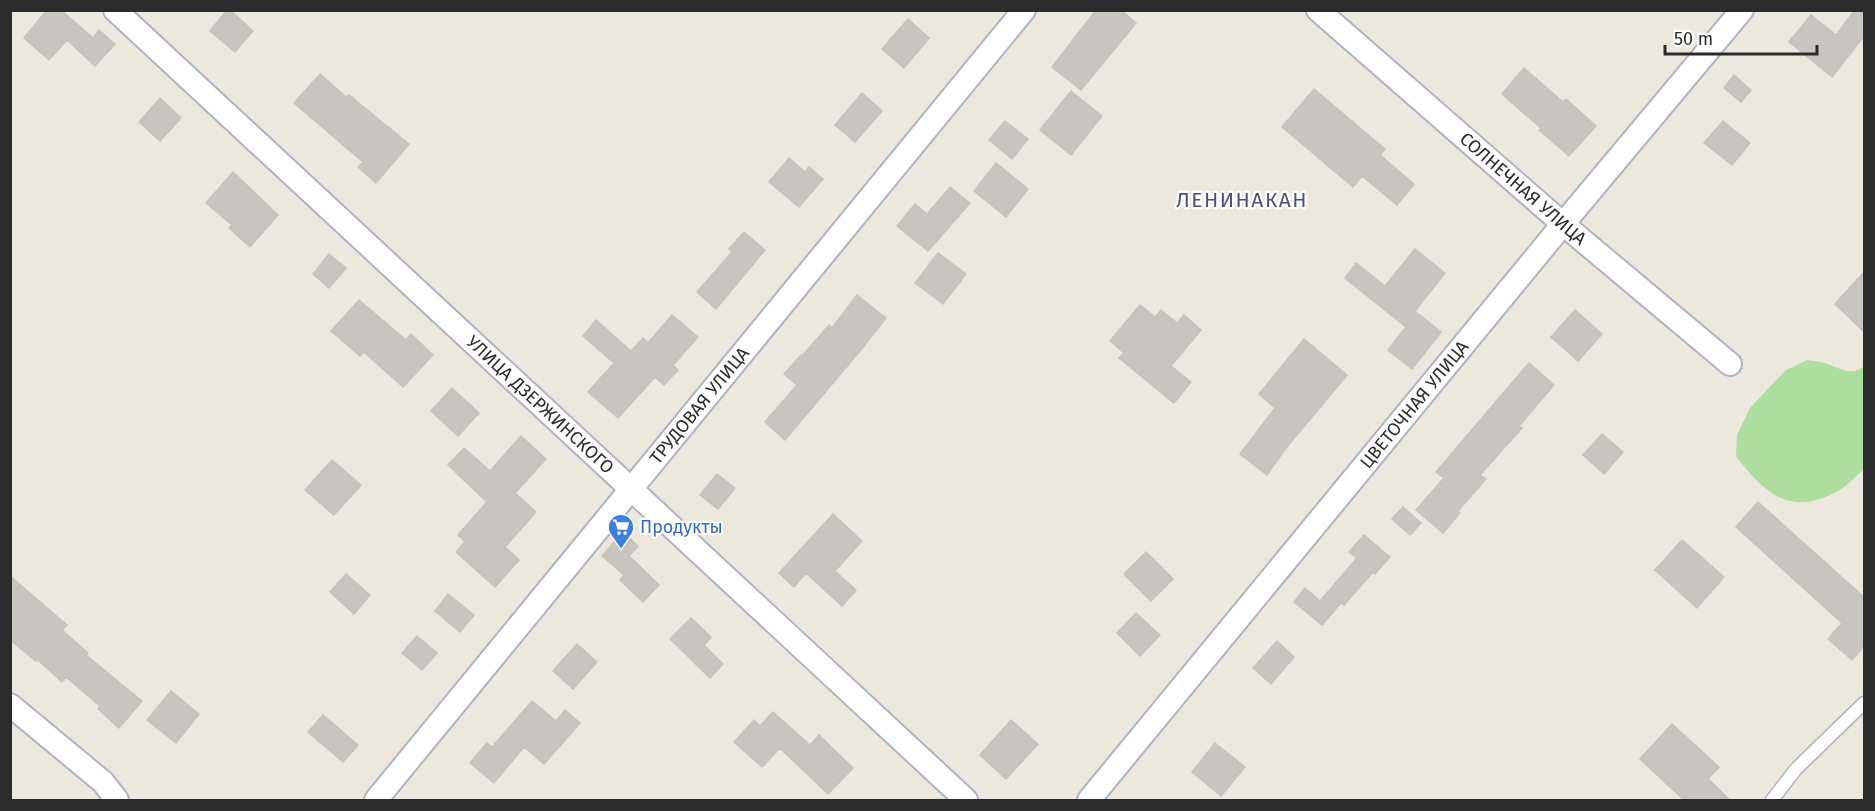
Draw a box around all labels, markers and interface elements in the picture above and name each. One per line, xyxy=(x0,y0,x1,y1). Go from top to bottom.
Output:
scale bar xyxy=(1665,18,1816,56)
text: 50 m xyxy=(1674,28,1713,50)
street label: СОЛНЕЧНАЯ УЛИЦА xyxy=(1455,128,1591,250)
district label: ЛЕНИНАКАН xyxy=(1176,187,1308,213)
street label: УЛИЦА ДЗЕРЖИНСКОГО xyxy=(462,331,618,478)
street label: ЦВЕТОЧНАЯ УЛИЦА xyxy=(1355,336,1474,473)
street label: ТРУДОВАЯ УЛИЦА xyxy=(645,342,754,469)
supermarket icon: Продукты xyxy=(606,512,636,550)
place label: Продукты xyxy=(640,516,723,538)

